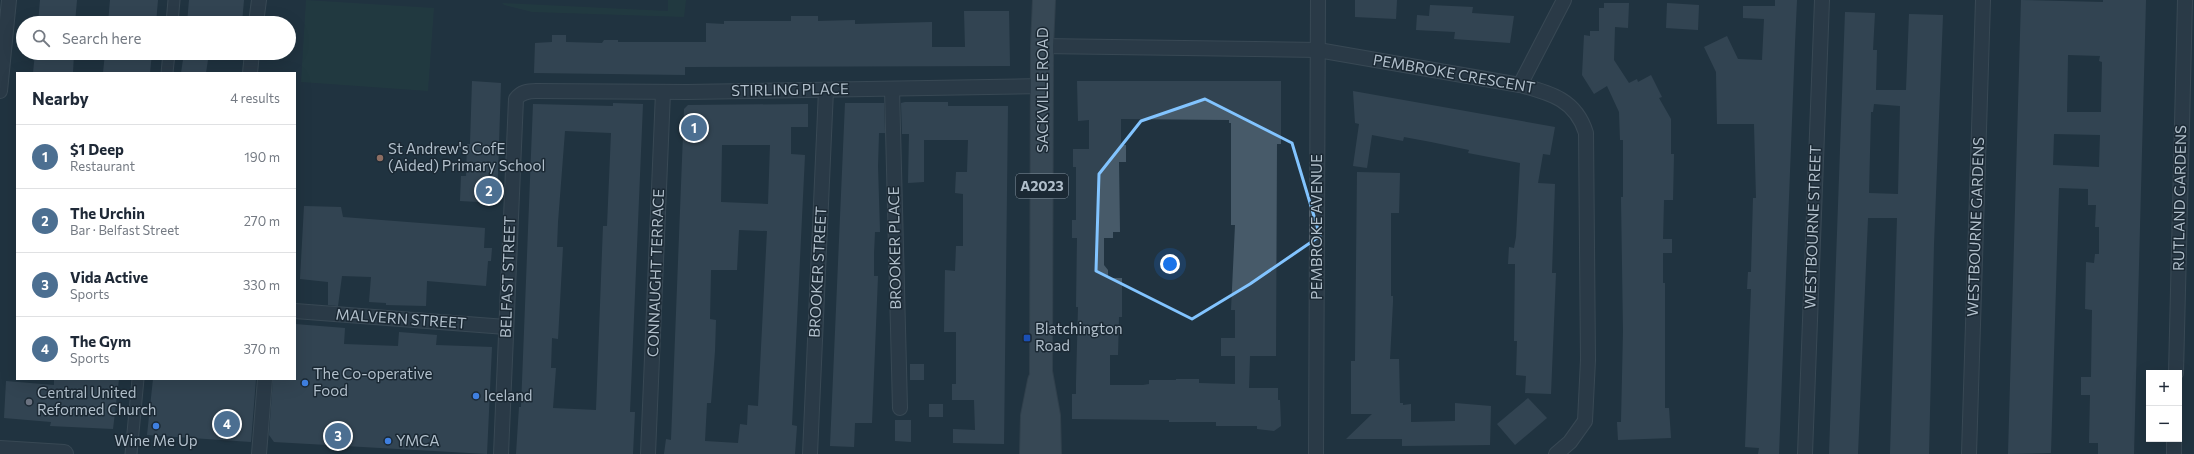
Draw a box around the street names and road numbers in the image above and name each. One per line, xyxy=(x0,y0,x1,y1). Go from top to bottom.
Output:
street label: SACKVILLE ROAD xyxy=(1033,27,1051,153)
street label: PEMBROKE CRESCENT xyxy=(1372,50,1537,96)
street label: STIRLING PLACE xyxy=(731,79,849,99)
street label: RUTLAND GARDENS xyxy=(2169,125,2189,271)
street label: WESTBOURNE GARDENS xyxy=(1963,137,1987,317)
street label: WESTBOURNE STREET xyxy=(1800,144,1824,309)
street label: PEMBROKE AVENUE xyxy=(1307,154,1325,300)
road number: A2023 xyxy=(1016,174,1068,198)
street label: BROOKER PLACE xyxy=(884,186,904,310)
street label: CONNAUGHT TERRACE xyxy=(643,188,667,357)
street label: BROOKER STREET xyxy=(805,205,829,338)
street label: BELFAST STREET xyxy=(496,215,518,338)
street label: MALVERN STREET xyxy=(335,304,468,332)

